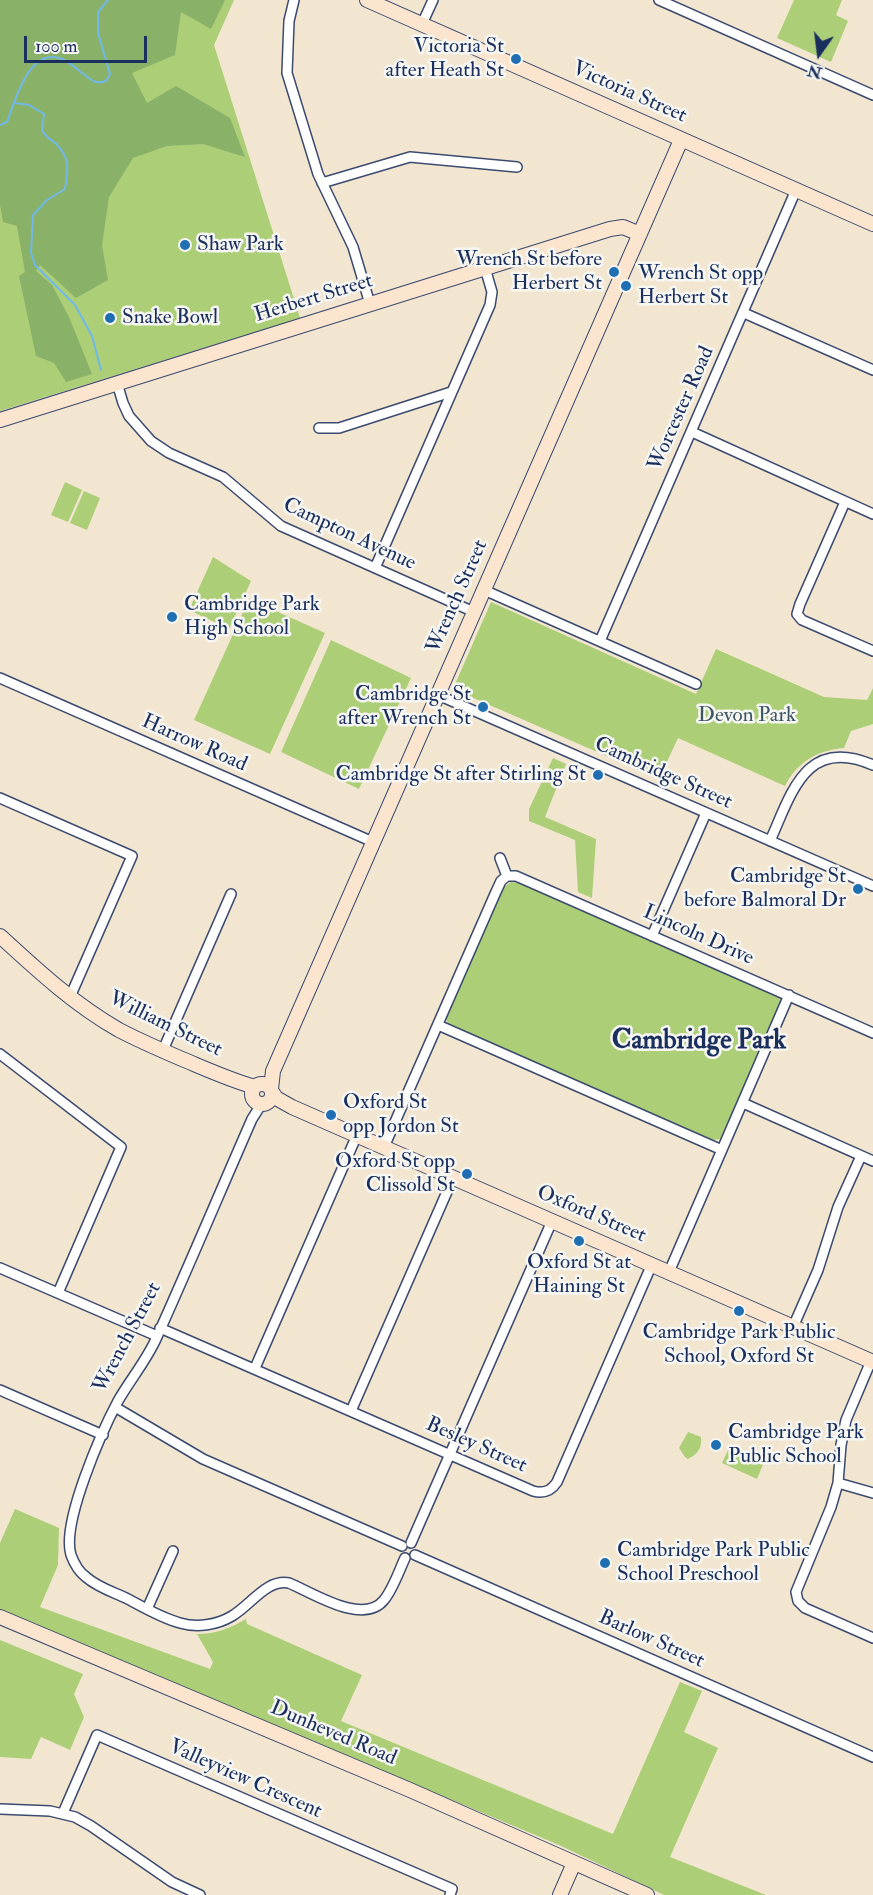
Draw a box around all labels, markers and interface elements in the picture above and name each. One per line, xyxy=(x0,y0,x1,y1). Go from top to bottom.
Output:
scale bar xyxy=(27,24,150,62)
north arrow xyxy=(789,24,849,84)
place label: Victoria St after Heath St xyxy=(386,34,504,84)
text: 100 m xyxy=(35,35,78,58)
marker: Victoria St after Heath St xyxy=(509,52,523,66)
street label: Victoria Street xyxy=(568,57,690,129)
text: N xyxy=(805,60,824,83)
place label: Shaw Park xyxy=(197,232,284,258)
marker: Shaw Park xyxy=(178,238,192,252)
place label: Wrench St before Herbert St xyxy=(456,247,602,297)
place label: Wrench St opp Herbert St xyxy=(638,261,763,311)
marker: Wrench St before Herbert St xyxy=(607,265,621,279)
street label: Herbert Street xyxy=(252,269,376,329)
marker: Wrench St opp Herbert St xyxy=(619,279,633,293)
place label: Snake Bowl xyxy=(122,305,218,331)
marker: Snake Bowl xyxy=(103,311,117,325)
street label: Worcester Road xyxy=(643,343,721,475)
street label: Campton Avenue xyxy=(279,493,419,577)
street label: Wrench Street xyxy=(422,536,494,658)
place label: Cambridge Park High School xyxy=(184,592,320,642)
marker: Cambridge Park High School xyxy=(165,610,179,624)
place label: Cambridge St after Wrench St xyxy=(338,682,471,732)
marker: Cambridge St after Wrench St xyxy=(476,700,490,714)
park label: Devon Park xyxy=(698,703,796,729)
street label: Harrow Road xyxy=(137,710,251,778)
street label: Cambridge Street xyxy=(590,732,736,816)
place label: Cambridge St after Stirling St xyxy=(335,762,586,788)
marker: Cambridge St after Stirling St xyxy=(591,768,605,782)
place label: Cambridge St before Balmoral Dr xyxy=(684,864,846,914)
marker: Cambridge St before Balmoral Dr xyxy=(851,882,865,896)
street label: Lincoln Drive xyxy=(639,900,757,972)
street label: William Street xyxy=(104,987,226,1063)
district label: Cambridge Park xyxy=(612,1026,786,1058)
place label: Oxford St opp Jordon St xyxy=(343,1090,459,1140)
marker: Oxford St opp Jordon St xyxy=(324,1108,338,1122)
place label: Oxford St opp Clissold St xyxy=(335,1149,455,1199)
marker: Oxford St opp Clissold St xyxy=(460,1167,474,1181)
street label: Oxford Street xyxy=(533,1181,649,1249)
marker: Oxford St at Haining St xyxy=(572,1234,586,1248)
place label: Oxford St at Haining St xyxy=(527,1250,631,1300)
street label: Wrench Street xyxy=(88,1278,168,1398)
marker: Cambridge Park Public School, Oxford St xyxy=(732,1304,746,1318)
place label: Cambridge Park Public School, Oxford St xyxy=(643,1320,835,1370)
street label: Besley Street xyxy=(422,1413,530,1479)
place label: Cambridge Park Public School xyxy=(728,1420,864,1470)
marker: Cambridge Park Public School xyxy=(709,1438,723,1452)
place label: Cambridge Park Public School Preschool xyxy=(617,1538,810,1588)
marker: Cambridge Park Public School Preschool xyxy=(598,1556,612,1570)
street label: Barlow Street xyxy=(594,1605,708,1675)
street label: Dunheved Road xyxy=(266,1696,400,1772)
street label: Valleyview Crescent xyxy=(165,1735,325,1825)

